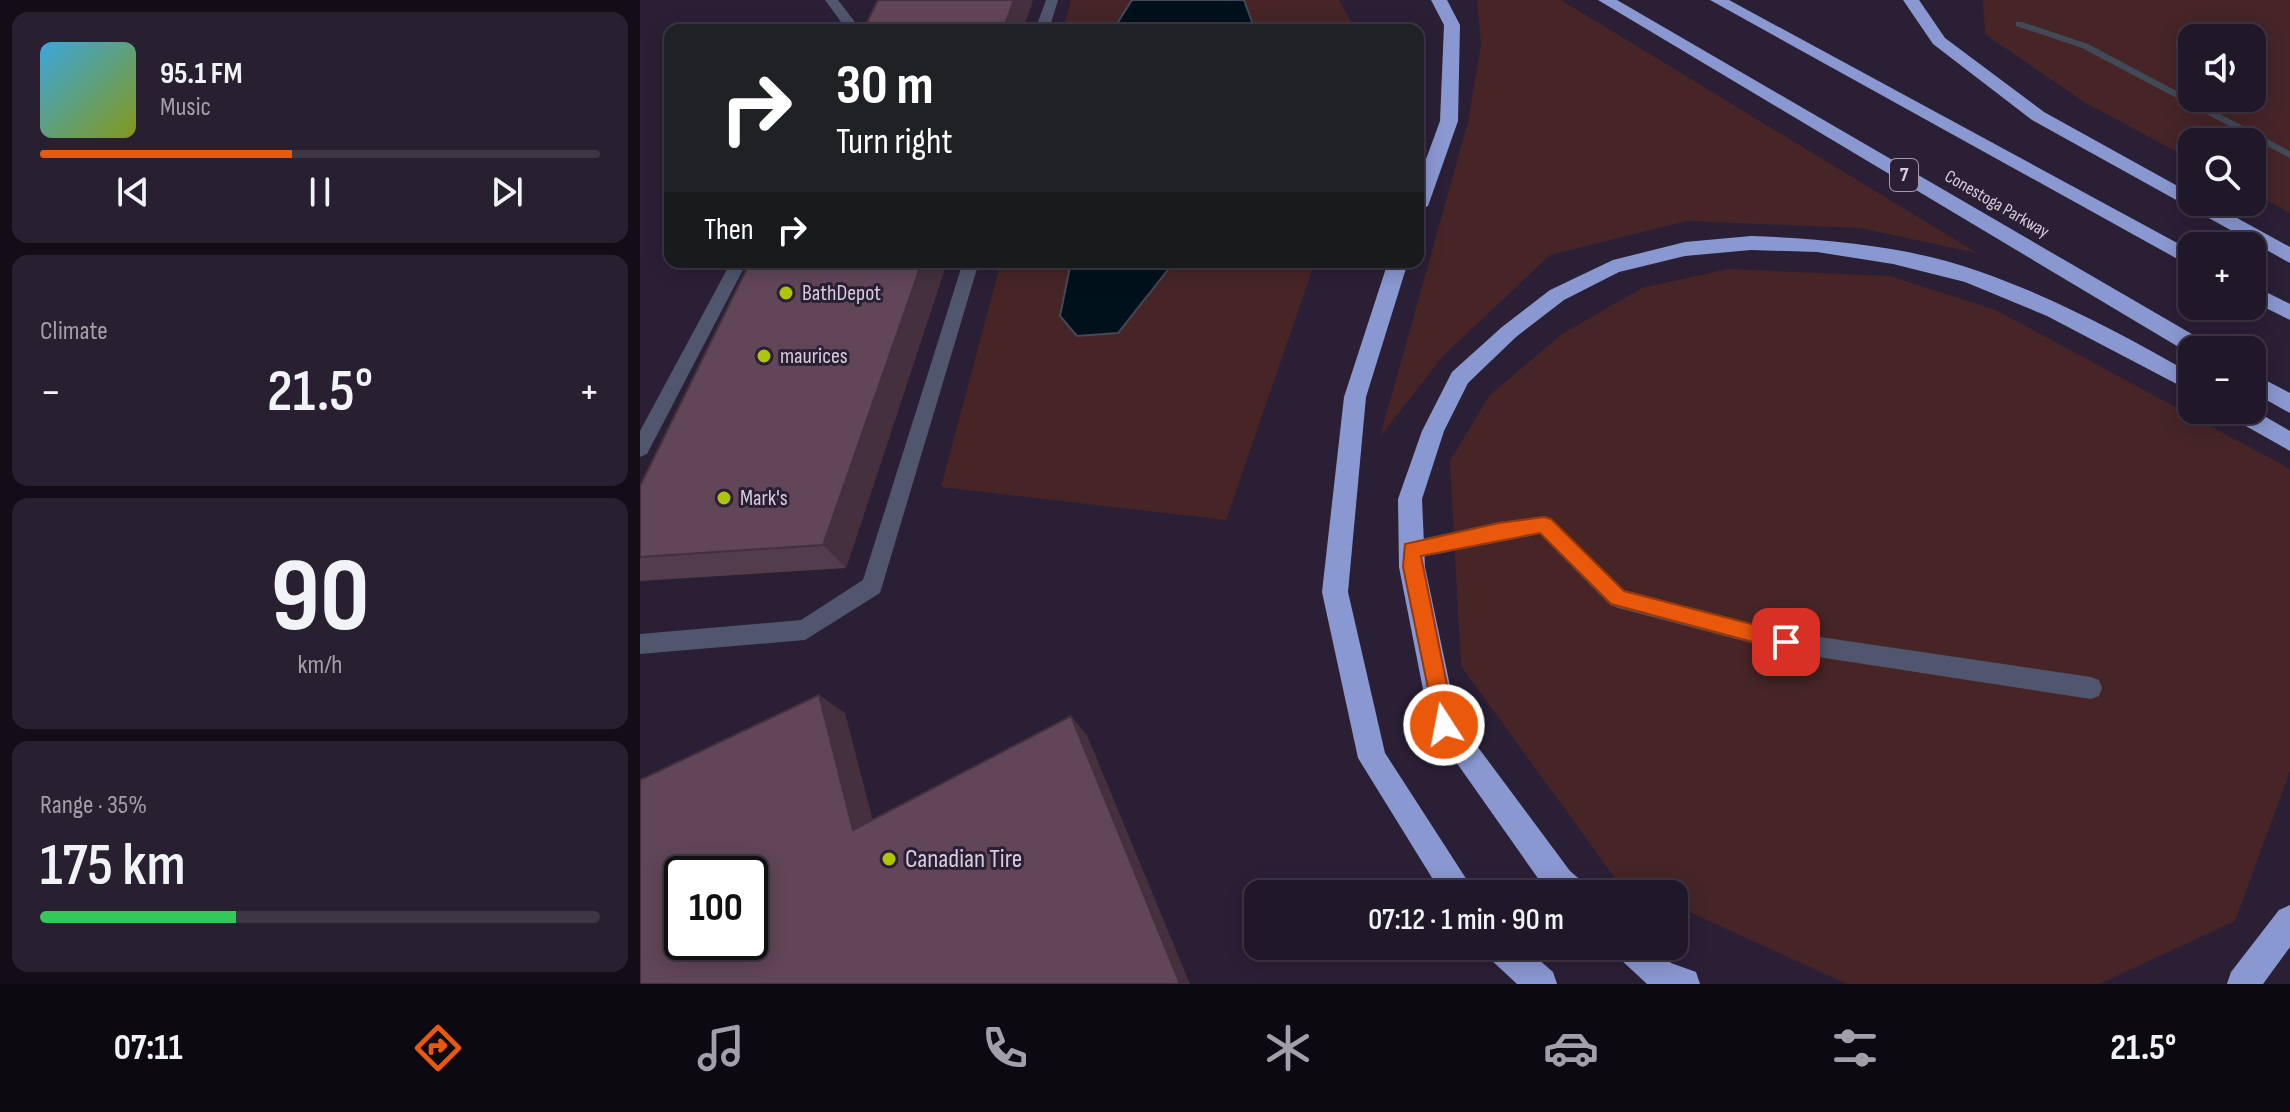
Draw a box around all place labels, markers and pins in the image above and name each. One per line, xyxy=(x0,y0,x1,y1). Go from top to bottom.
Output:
place label: BathDepot xyxy=(802,280,881,307)
marker: BathDepot xyxy=(777,284,795,302)
place label: maurices xyxy=(780,343,848,370)
marker: maurices xyxy=(755,347,773,365)
place label: Mark's xyxy=(740,485,788,512)
marker: Mark's xyxy=(715,489,733,507)
pin xyxy=(1752,608,1820,676)
place label: Canadian Tire xyxy=(905,844,1022,875)
marker: Canadian Tire xyxy=(880,850,898,868)

